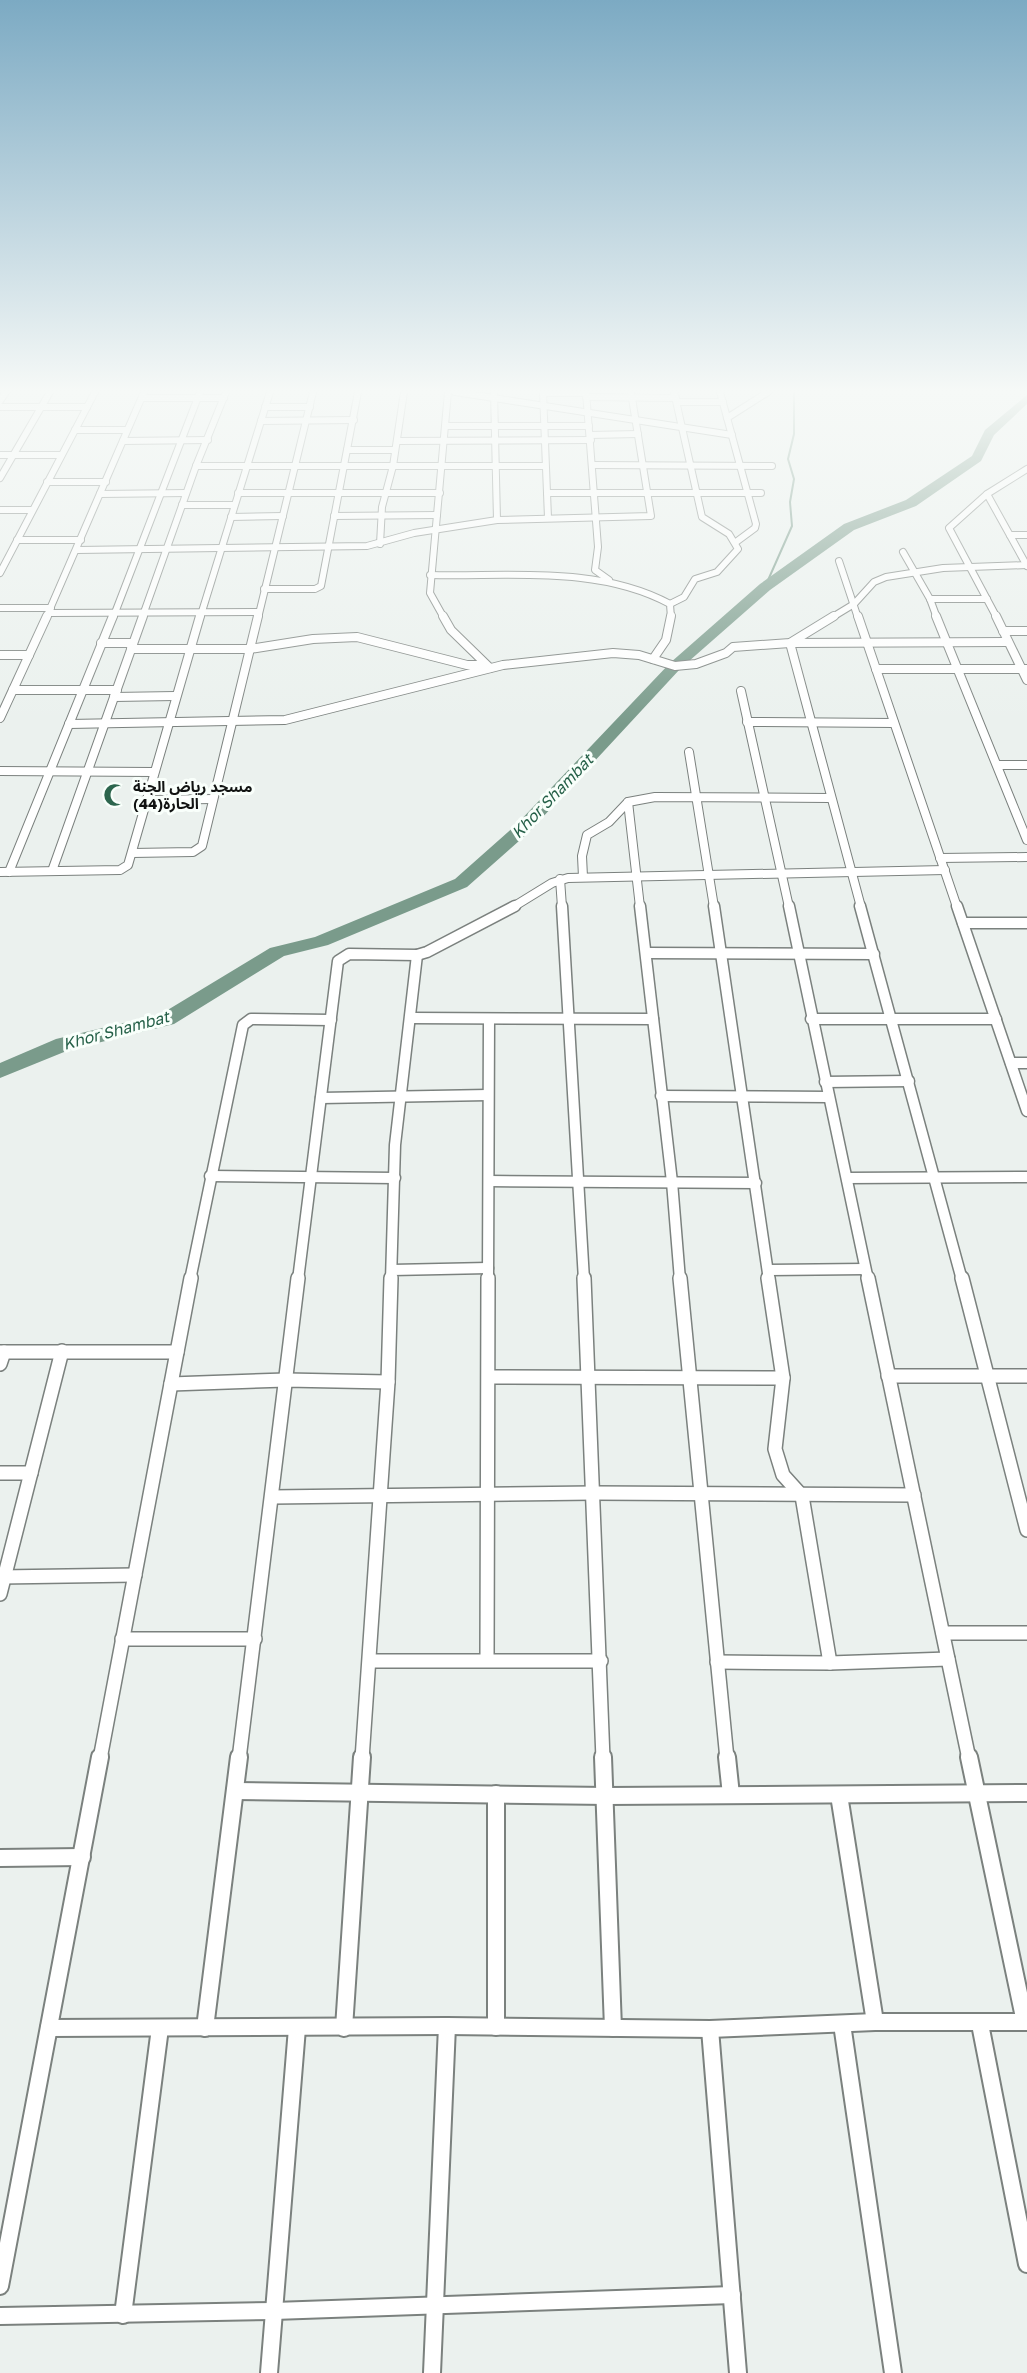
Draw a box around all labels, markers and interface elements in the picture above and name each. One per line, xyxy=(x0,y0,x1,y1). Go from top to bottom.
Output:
water label: Khor Shambat xyxy=(507,749,598,842)
place label: مسجد رياض الجنة الحارة(44) xyxy=(133,777,253,813)
mosque icon: مسجد رياض الجنة الحارة(44) xyxy=(102,782,128,808)
water label: Khor Shambat xyxy=(61,1006,173,1054)

